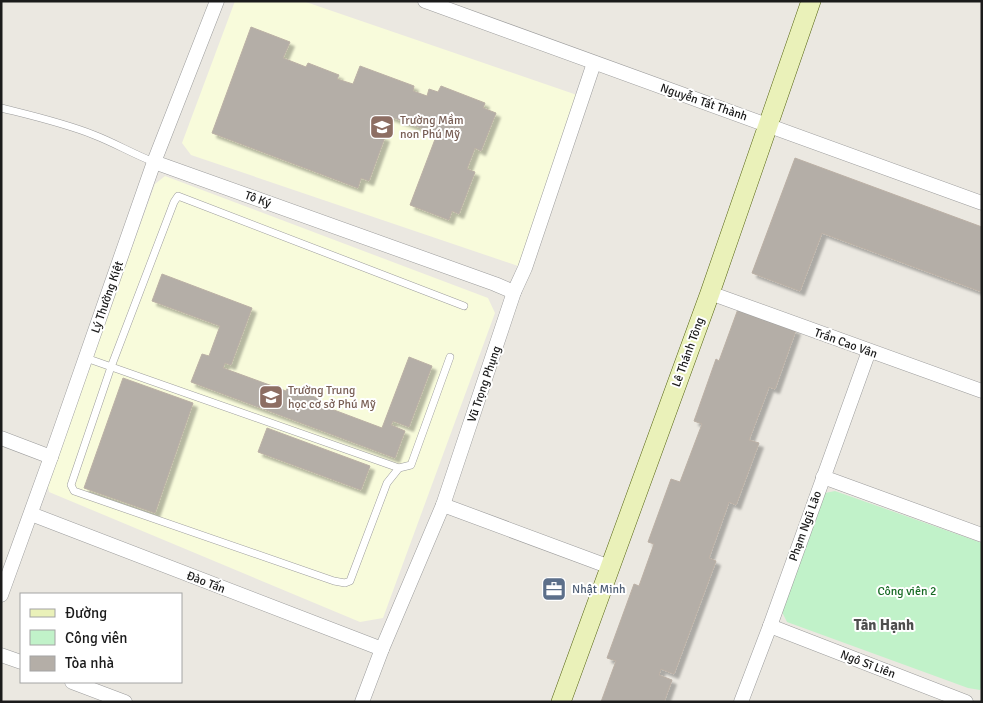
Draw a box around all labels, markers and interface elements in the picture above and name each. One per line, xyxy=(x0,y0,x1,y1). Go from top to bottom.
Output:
street label: Nguyễn Tất Thành xyxy=(658,81,749,124)
place label: Trường Mầm non Phú Mỹ xyxy=(400,113,463,142)
school or university icon: Trường Mầm non Phú Mỹ xyxy=(369,114,395,140)
street label: Tô Ký xyxy=(243,188,273,211)
street label: Lý Thường Kiệt xyxy=(88,259,127,335)
street label: Lê Thánh Tông xyxy=(669,315,708,389)
street label: Trần Cao Vân xyxy=(812,325,879,362)
street label: Vũ Trọng Phụng xyxy=(464,344,505,424)
place label: Trường Trung học cơ sở Phú Mỹ xyxy=(288,383,376,412)
school or university icon: Trường Trung học cơ sở Phú Mỹ xyxy=(258,384,284,410)
street label: Phạm Ngũ Lão xyxy=(786,489,825,563)
street label: Đào Tấn xyxy=(184,568,227,597)
office icon: Nhật Minh xyxy=(541,576,567,602)
place label: Nhật Minh xyxy=(572,582,626,597)
park label: Công viên 2 xyxy=(877,584,937,599)
legend xyxy=(20,593,182,683)
text: Đường xyxy=(65,604,107,622)
district label: Tân Hạnh xyxy=(854,616,914,634)
text: Công viên xyxy=(65,629,128,647)
street label: Ngô Sĩ Liên xyxy=(838,647,897,682)
text: Tòa nhà xyxy=(65,654,114,672)

